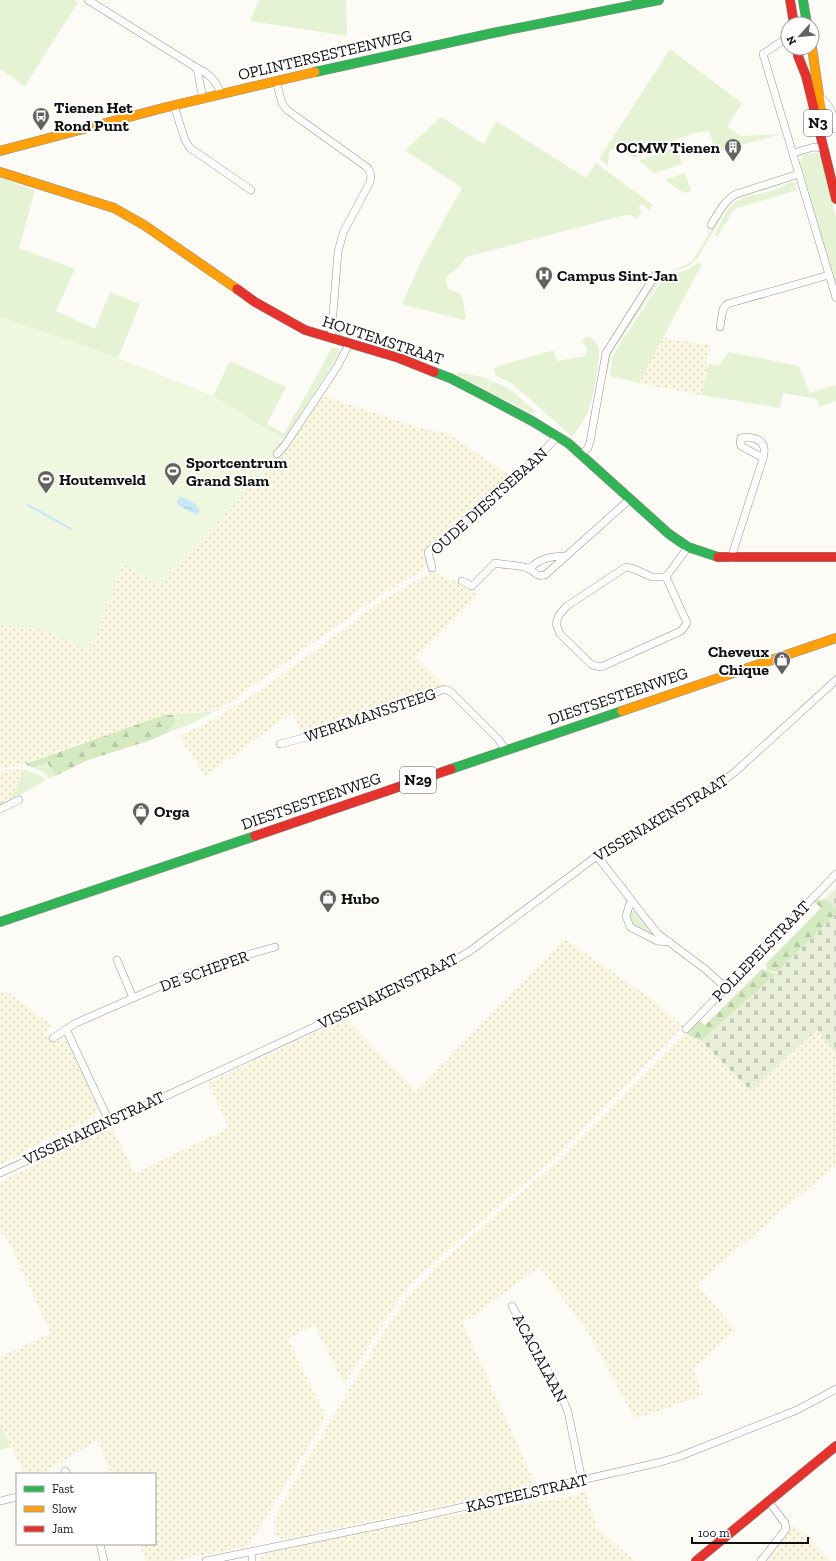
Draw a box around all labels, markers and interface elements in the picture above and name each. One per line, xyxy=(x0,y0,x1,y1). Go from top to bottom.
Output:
north arrow xyxy=(780,16,820,56)
street label: OPLINTERSESTEENWEG xyxy=(236,26,414,84)
text: N xyxy=(784,33,799,47)
place label: Tienen Het Rond Punt xyxy=(54,98,133,135)
bus stop icon: Tienen Het Rond Punt xyxy=(31,106,51,131)
road number: N3 xyxy=(804,110,832,136)
building icon: OCMW Tienen xyxy=(723,137,743,162)
place label: OCMW Tienen xyxy=(616,138,720,157)
hospital icon: Campus Sint-Jan xyxy=(534,265,554,290)
place label: Campus Sint-Jan xyxy=(557,266,678,285)
street label: HOUTEMSTRAAT xyxy=(320,311,446,369)
street label: OUDE DIESTSEBAAN xyxy=(427,443,552,559)
place label: Sportcentrum Grand Slam xyxy=(186,453,287,490)
sports icon: Sportcentrum Grand Slam xyxy=(163,461,183,486)
sports icon: Houtemveld xyxy=(36,469,56,494)
place label: Houtemveld xyxy=(59,470,146,489)
place label: Cheveux Chique xyxy=(708,642,769,679)
shop icon: Cheveux Chique xyxy=(772,650,792,675)
street label: DIESTSESTEENWEG xyxy=(546,663,690,729)
street label: WERKMANSSTEEG xyxy=(302,684,438,746)
road number: N29 xyxy=(400,767,436,793)
street label: DIESTSESTEENWEG xyxy=(239,768,383,834)
street label: VISSENAKENSTRAAT xyxy=(589,770,732,866)
shop icon: Orga xyxy=(131,801,151,826)
place label: Orga xyxy=(154,802,190,821)
shop icon: Hubo xyxy=(318,888,338,913)
place label: Hubo xyxy=(341,889,380,908)
street label: POLLEPELSTRAAT xyxy=(708,897,814,1005)
street label: DE SCHEPER xyxy=(157,946,251,996)
street label: VISSENAKENSTRAAT xyxy=(314,949,461,1034)
street label: VISSENAKENSTRAAT xyxy=(20,1087,168,1169)
street label: ACACIALAAN xyxy=(509,1311,571,1406)
street label: KASTEELSTRAAT xyxy=(464,1470,590,1516)
legend xyxy=(16,1473,156,1545)
text: Fast xyxy=(52,1482,75,1496)
text: Slow xyxy=(52,1502,78,1516)
scale bar xyxy=(692,1519,808,1545)
text: Jam xyxy=(52,1522,74,1536)
text: 100 m xyxy=(698,1526,730,1540)

